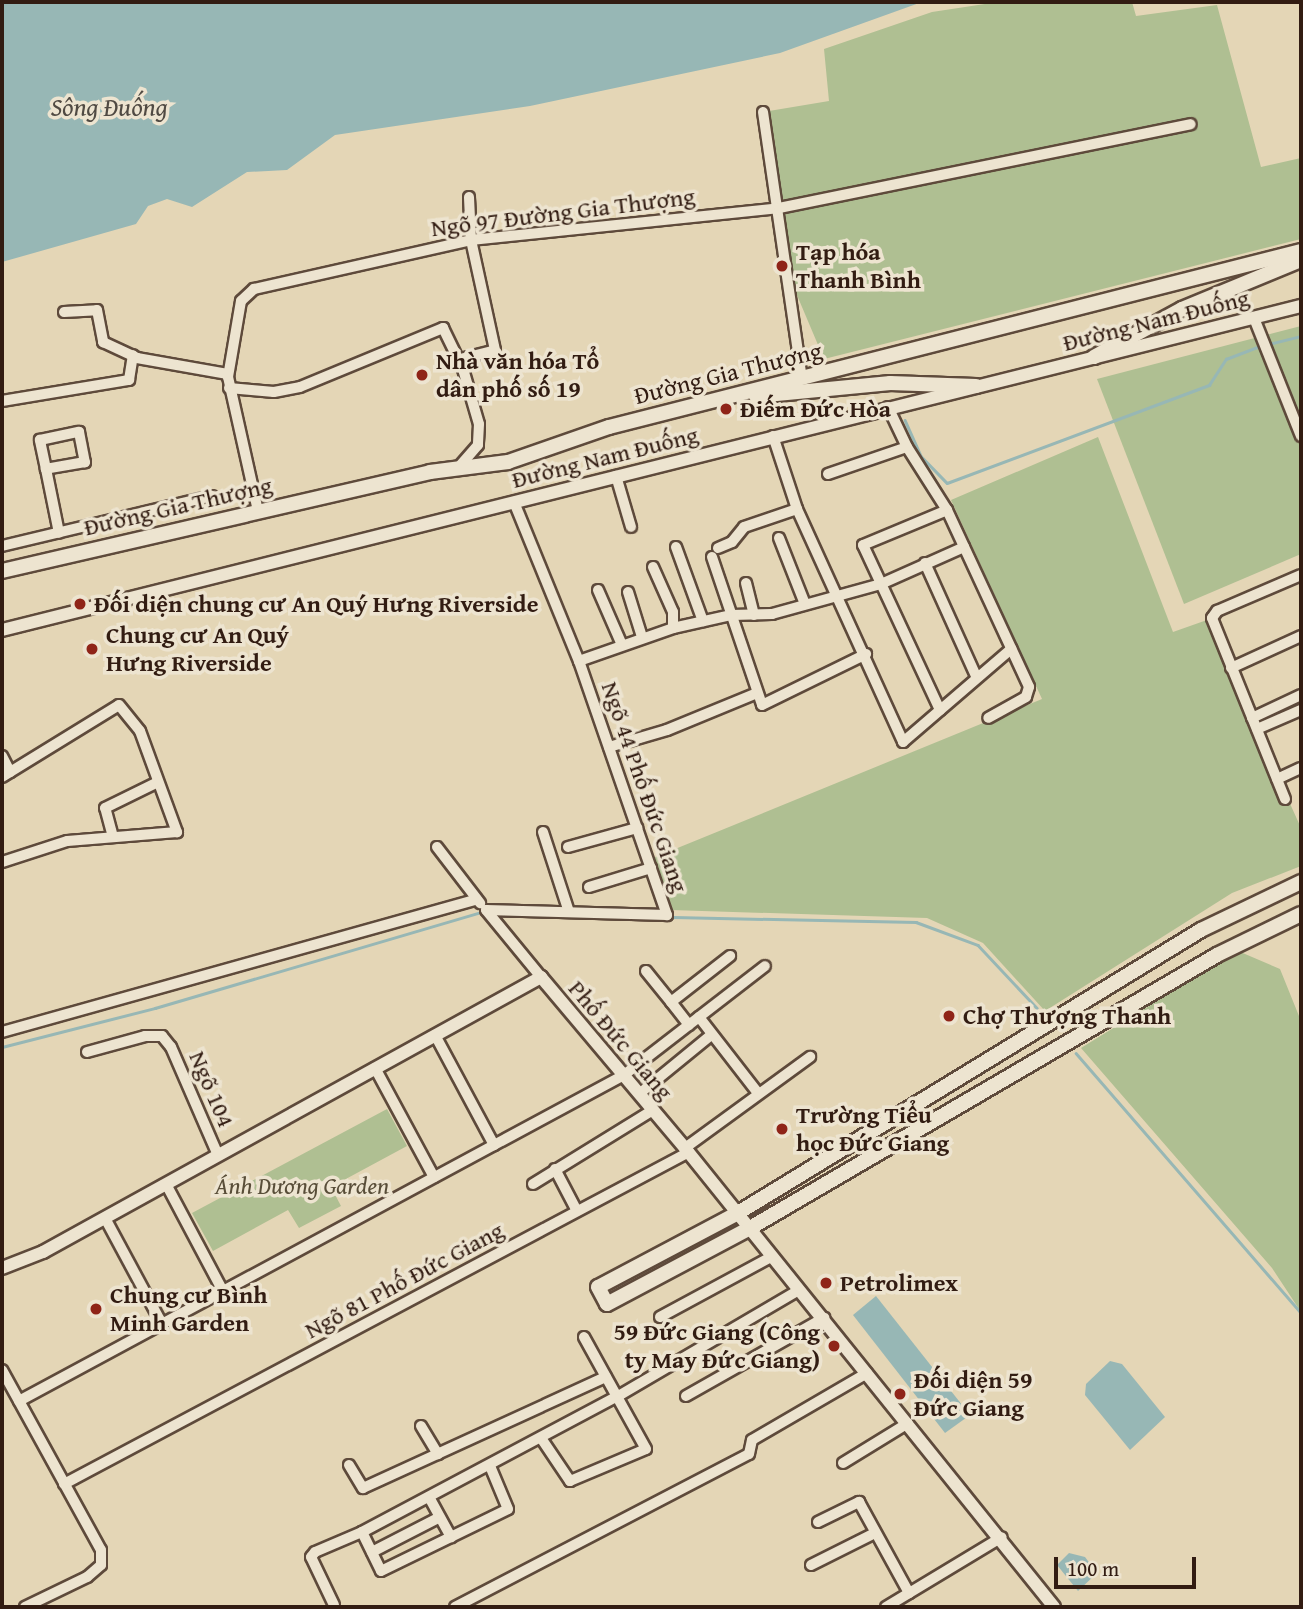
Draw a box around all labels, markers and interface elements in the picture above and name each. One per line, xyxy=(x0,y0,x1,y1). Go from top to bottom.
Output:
water label: Sông Đuống xyxy=(51,91,167,123)
street label: Ngõ 97 Đường Gia Thượng xyxy=(429,182,697,242)
place label: Tạp hóa Thanh Bình xyxy=(796,238,921,294)
marker: Tạp hóa Thanh Bình xyxy=(774,258,790,274)
street label: Đường Nam Đuống xyxy=(1060,283,1252,357)
street label: Đường Gia Thượng xyxy=(631,336,825,410)
place label: Nhà văn hóa Tổ dân phố số 19 xyxy=(436,347,599,403)
marker: Nhà văn hóa Tổ dân phố số 19 xyxy=(414,367,430,383)
place label: Điếm Đức Hòa xyxy=(740,395,891,423)
marker: Điếm Đức Hòa xyxy=(718,401,734,417)
street label: Đường Nam Đuống xyxy=(509,420,701,494)
street label: Đường Gia Thượng xyxy=(81,470,275,542)
place label: Đối diện chung cư An Quý Hưng Riverside xyxy=(94,590,538,618)
marker: Đối diện chung cư An Quý Hưng Riverside xyxy=(72,596,88,612)
place label: Chung cư An Quý Hưng Riverside xyxy=(106,621,289,677)
marker: Chung cư An Quý Hưng Riverside xyxy=(84,641,100,657)
street label: Ngõ 44 Phố Đức Giang xyxy=(595,678,695,896)
street label: Phố Đức Giang xyxy=(563,974,679,1106)
place label: Chợ Thượng Thanh xyxy=(963,1002,1171,1030)
marker: Chợ Thượng Thanh xyxy=(941,1008,957,1024)
street label: Ngõ 104 xyxy=(183,1047,241,1131)
place label: Trường Tiểu học Đức Giang xyxy=(796,1101,949,1157)
marker: Trường Tiểu học Đức Giang xyxy=(774,1121,790,1137)
park label: Ánh Dương Garden xyxy=(215,1172,389,1200)
street label: Ngõ 81 Phố Đức Giang xyxy=(300,1215,508,1345)
place label: Petrolimex xyxy=(840,1269,958,1297)
marker: Petrolimex xyxy=(818,1275,834,1291)
place label: Chung cư Bình Minh Garden xyxy=(110,1281,267,1337)
marker: Chung cư Bình Minh Garden xyxy=(88,1301,104,1317)
place label: 59 Đức Giang (Công ty May Đức Giang) xyxy=(613,1318,820,1374)
marker: 59 Đức Giang (Công ty May Đức Giang) xyxy=(826,1338,842,1354)
place label: Đối diện 59 Đức Giang xyxy=(914,1366,1032,1422)
marker: Đối diện 59 Đức Giang xyxy=(892,1386,908,1402)
scale bar xyxy=(1058,1542,1200,1586)
text: 100 m xyxy=(1067,1553,1119,1584)

